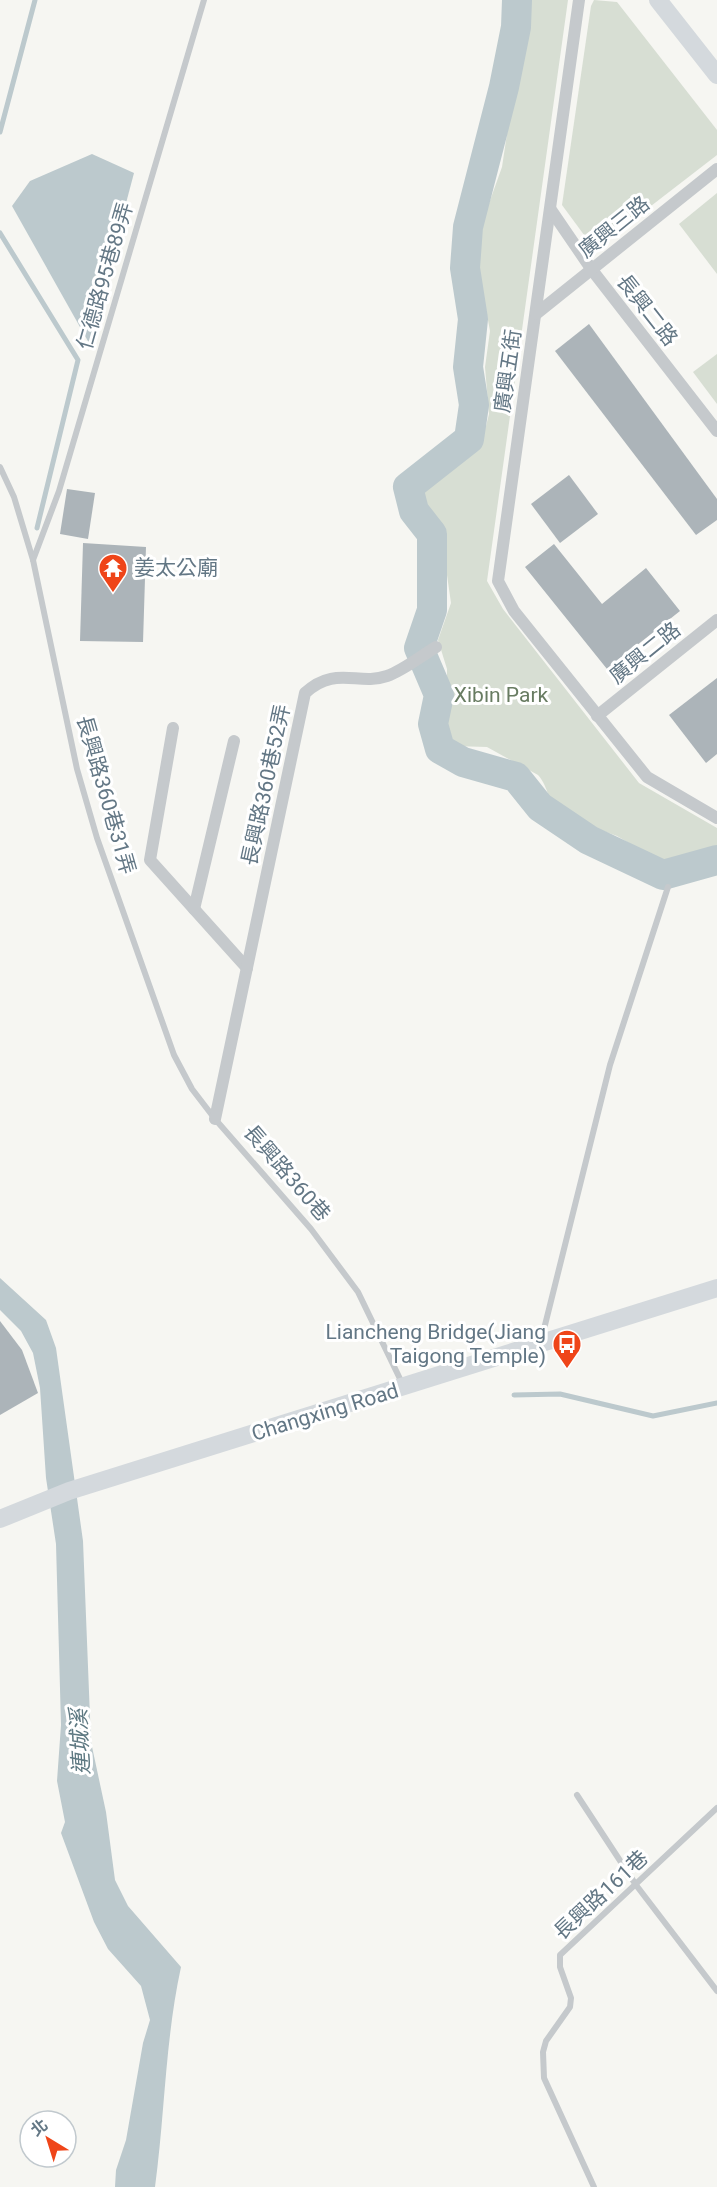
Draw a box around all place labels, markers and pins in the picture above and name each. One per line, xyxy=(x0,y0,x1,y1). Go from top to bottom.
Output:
temple icon: 姜太公廟 xyxy=(97,552,129,594)
place label: 姜太公廟 xyxy=(134,556,218,580)
place label: Liancheng Bridge(Jiang Taigong Temple) xyxy=(326,1320,546,1368)
bus stop icon: Liancheng Bridge(Jiang Taigong Temple) xyxy=(551,1328,583,1370)

